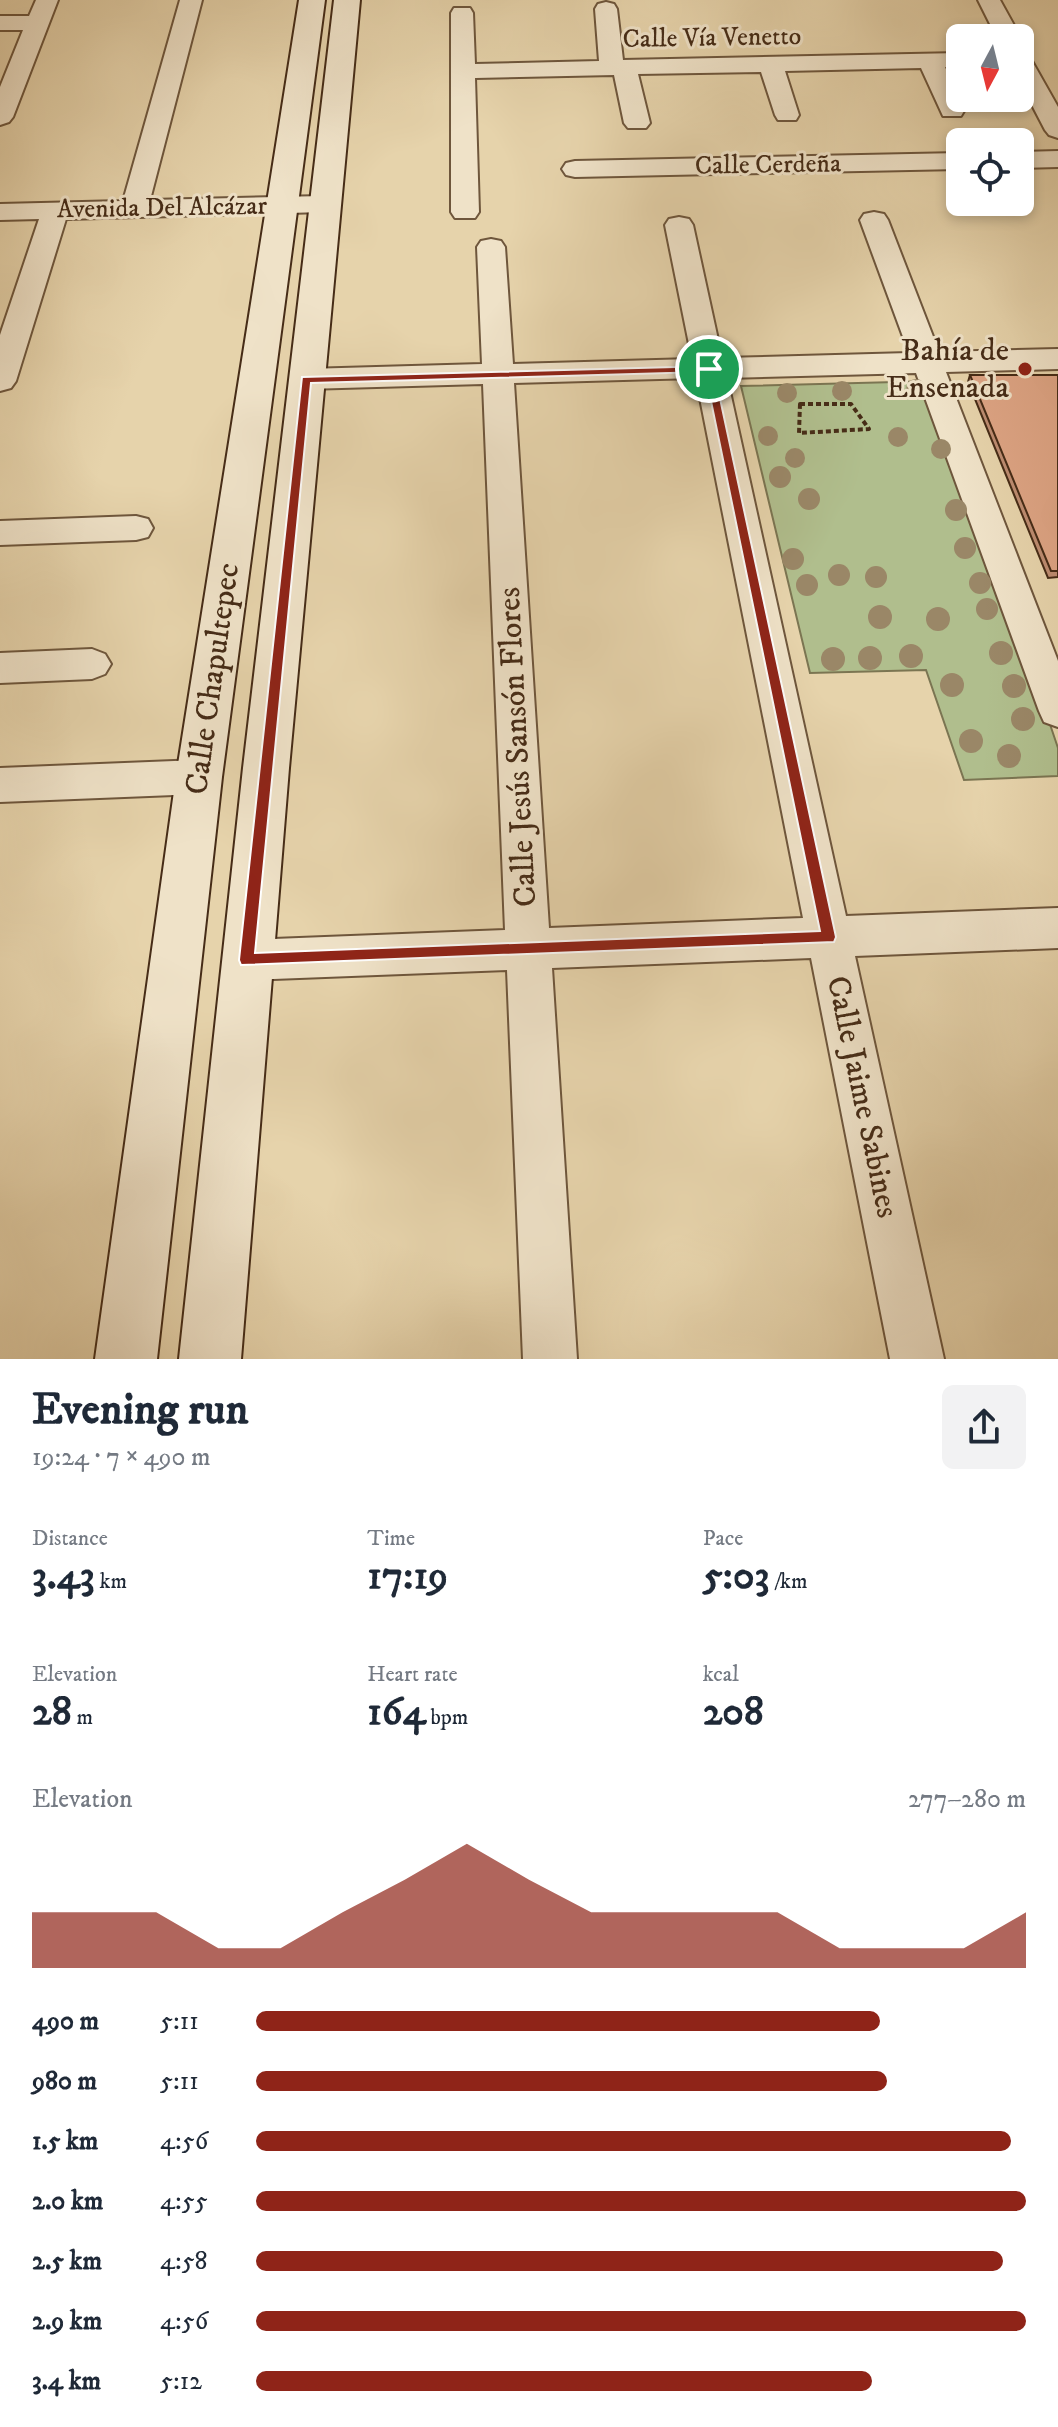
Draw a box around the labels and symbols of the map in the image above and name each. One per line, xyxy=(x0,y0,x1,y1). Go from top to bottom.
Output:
street label: Calle Vía Venetto xyxy=(622,20,802,56)
north arrow xyxy=(946,24,1034,112)
street label: Calle Cerdeña xyxy=(695,147,841,183)
street label: Avenida Del Alcázar xyxy=(57,190,268,226)
place label: Bahía de Ensenada xyxy=(886,331,1009,408)
pin xyxy=(675,335,743,403)
marker: Bahía de Ensenada xyxy=(1016,360,1034,378)
street label: Calle Chapultepec xyxy=(177,561,249,797)
street label: Calle Jesús Sansón Flores xyxy=(490,586,546,908)
street label: Calle Jaime Sabines xyxy=(817,972,907,1222)

